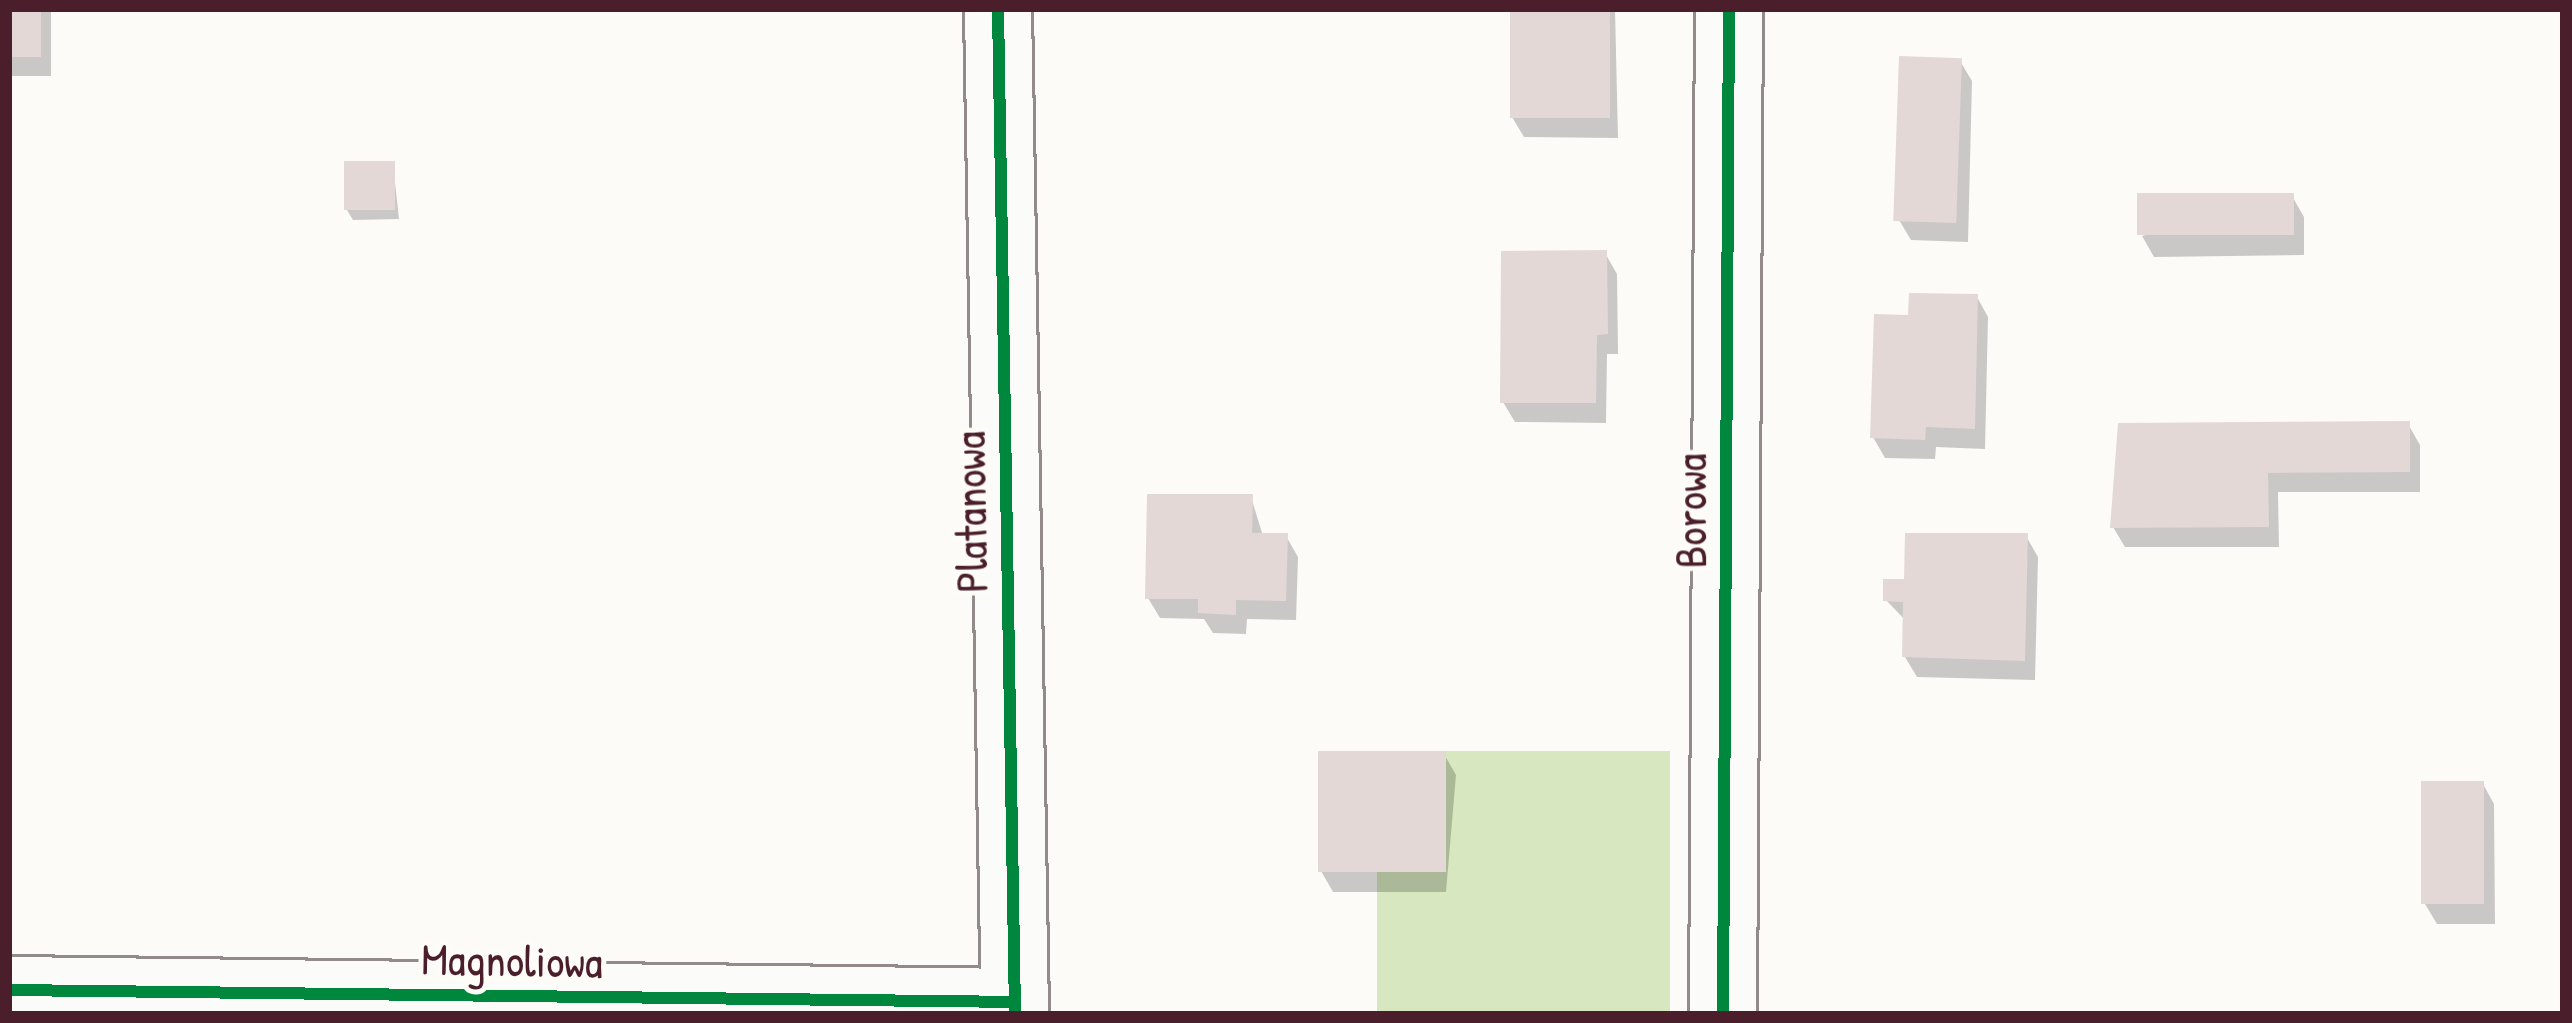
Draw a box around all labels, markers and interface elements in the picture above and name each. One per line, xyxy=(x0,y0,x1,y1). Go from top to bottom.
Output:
street label: Platanowa xyxy=(942,431,998,593)
street label: Borowa xyxy=(1663,454,1717,568)
street label: Magnoliowa xyxy=(421,931,603,989)

